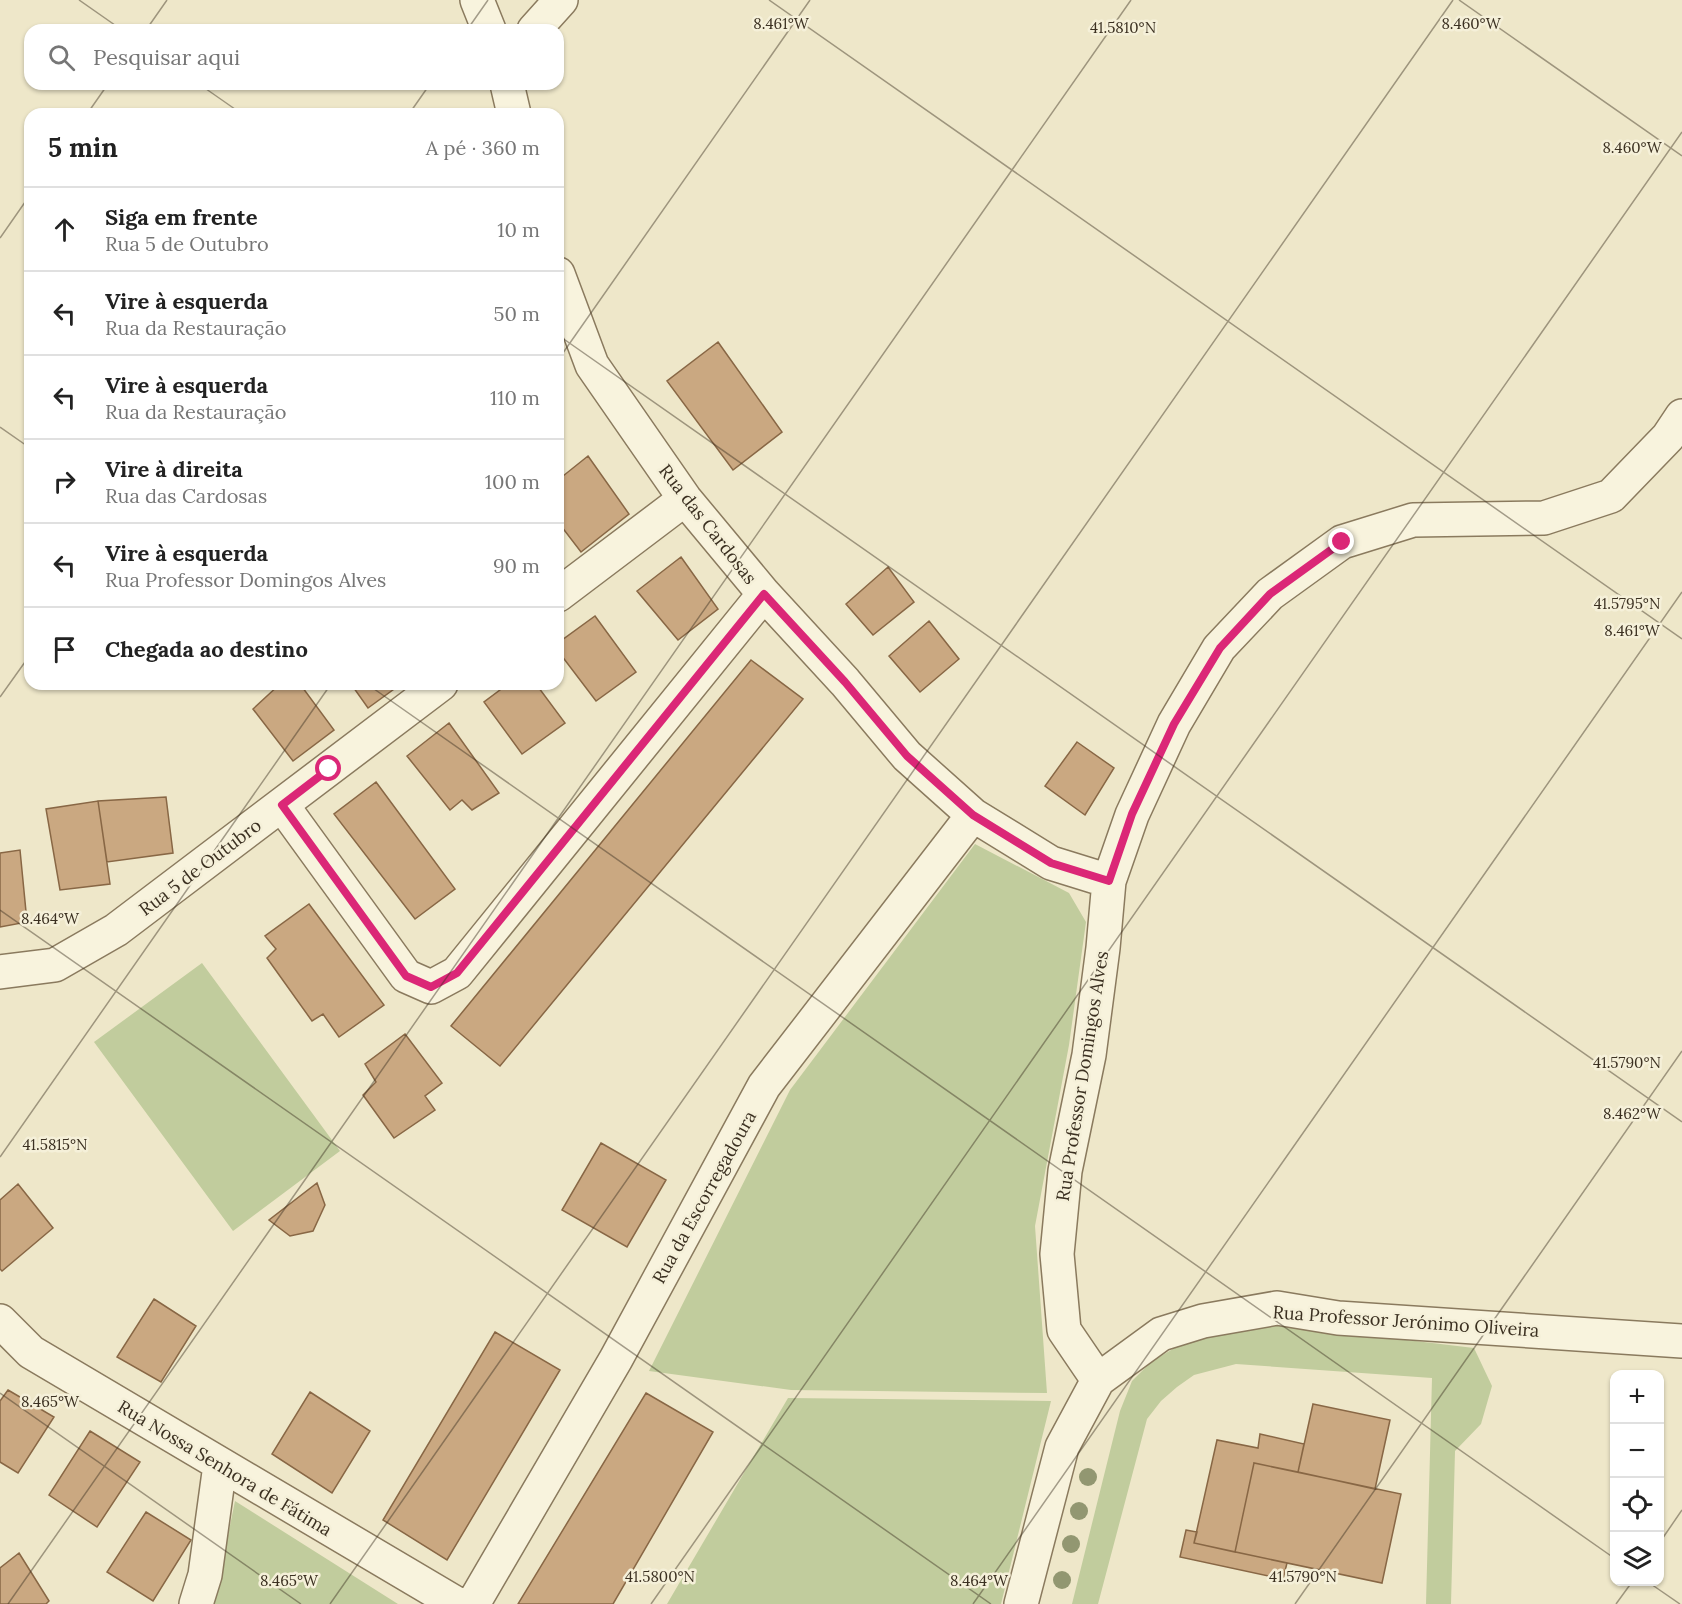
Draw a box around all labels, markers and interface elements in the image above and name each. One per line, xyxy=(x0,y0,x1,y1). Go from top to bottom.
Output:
text: 8.461°W xyxy=(753,14,810,33)
text: 8.460°W xyxy=(1441,14,1502,33)
text: 41.5810°N xyxy=(1090,18,1156,37)
search box xyxy=(24,24,564,90)
icon: search xyxy=(45,41,78,74)
text: Pesquisar aqui xyxy=(93,43,240,71)
text: 5 min xyxy=(48,131,118,164)
text: A pé · 360 m xyxy=(426,135,540,160)
text: 8.460°W xyxy=(1602,138,1663,157)
text: Siga em frente xyxy=(105,203,258,231)
icon: ahead xyxy=(48,213,81,246)
text: 10 m xyxy=(497,217,540,242)
text: Rua 5 de Outubro xyxy=(105,231,269,256)
text: Vire à esquerda xyxy=(105,287,268,315)
icon: left xyxy=(48,297,81,330)
text: 50 m xyxy=(494,301,540,326)
text: Rua da Restauração xyxy=(105,315,286,340)
text: Vire à esquerda xyxy=(105,371,268,399)
icon: left xyxy=(48,381,81,414)
text: 110 m xyxy=(490,385,540,410)
text: Rua da Restauração xyxy=(105,399,286,424)
text: Vire à direita xyxy=(105,455,243,483)
street label: Rua das Cardosas xyxy=(654,459,762,589)
icon: right xyxy=(48,465,81,498)
text: 100 m xyxy=(485,469,540,494)
text: Rua das Cardosas xyxy=(105,483,267,508)
route end xyxy=(1328,528,1354,554)
text: Vire à esquerda xyxy=(105,539,268,567)
icon: left xyxy=(48,549,81,582)
text: 90 m xyxy=(493,553,540,578)
text: Rua Professor Domingos Alves xyxy=(105,567,386,592)
text: 41.5795°N xyxy=(1594,594,1660,613)
text: 8.461°W xyxy=(1604,621,1661,640)
icon: arrive xyxy=(48,633,81,666)
text: Chegada ao destino xyxy=(105,635,308,663)
route start xyxy=(315,755,341,781)
street label: Rua 5 de Outubro xyxy=(134,813,266,921)
text: 8.464°W xyxy=(21,909,80,928)
street label: Rua Professor Domingos Alves xyxy=(1051,949,1113,1203)
text: 41.5790°N xyxy=(1593,1053,1661,1072)
text: 8.462°W xyxy=(1603,1104,1662,1123)
street label: Rua da Escorregadoura xyxy=(647,1107,761,1287)
text: 41.5815°N xyxy=(22,1135,88,1154)
street label: Rua Professor Jerónimo Oliveira xyxy=(1272,1300,1540,1342)
map controls xyxy=(1610,1370,1664,1586)
button: + xyxy=(1610,1370,1664,1424)
text: 8.465°W xyxy=(21,1392,80,1411)
street label: Rua Nossa Senhora de Fátima xyxy=(114,1395,336,1541)
button: − xyxy=(1610,1424,1664,1478)
button: locate xyxy=(1610,1478,1664,1532)
button: layers xyxy=(1610,1532,1664,1586)
text: 41.5800°N xyxy=(625,1567,695,1586)
text: 41.5790°N xyxy=(1269,1567,1337,1586)
text: 8.465°W xyxy=(260,1571,319,1590)
text: 8.464°W xyxy=(950,1571,1009,1590)

